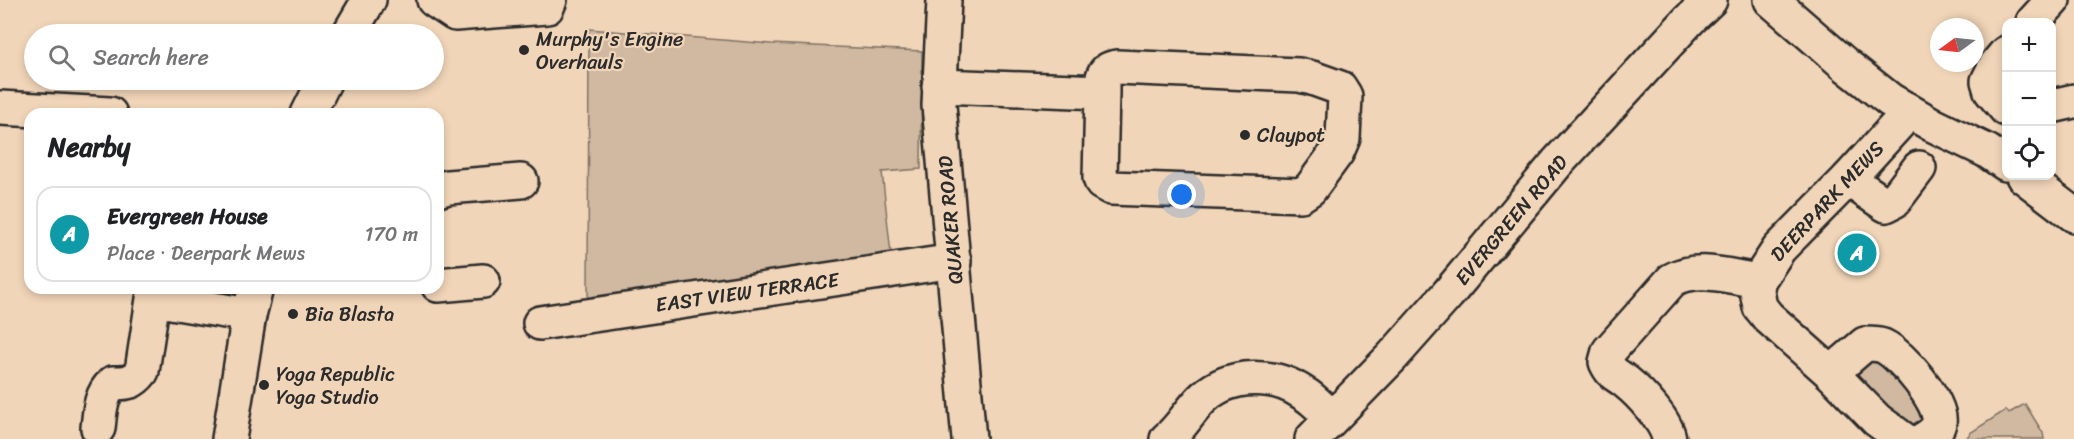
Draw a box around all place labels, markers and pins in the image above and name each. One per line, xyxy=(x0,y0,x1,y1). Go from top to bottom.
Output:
place label: Murphy's Engine Overhauls xyxy=(536,22,683,80)
marker: Murphy's Engine Overhauls xyxy=(517,43,531,57)
place label: Claypot xyxy=(1257,118,1325,153)
marker: Claypot xyxy=(1238,128,1252,142)
pin: A xyxy=(1838,230,1876,276)
place label: Bia Blasta xyxy=(305,297,394,332)
marker: Bia Blasta xyxy=(286,307,300,321)
place label: Yoga Republic Yoga Studio xyxy=(276,357,395,415)
marker: Yoga Republic Yoga Studio xyxy=(257,378,271,392)

